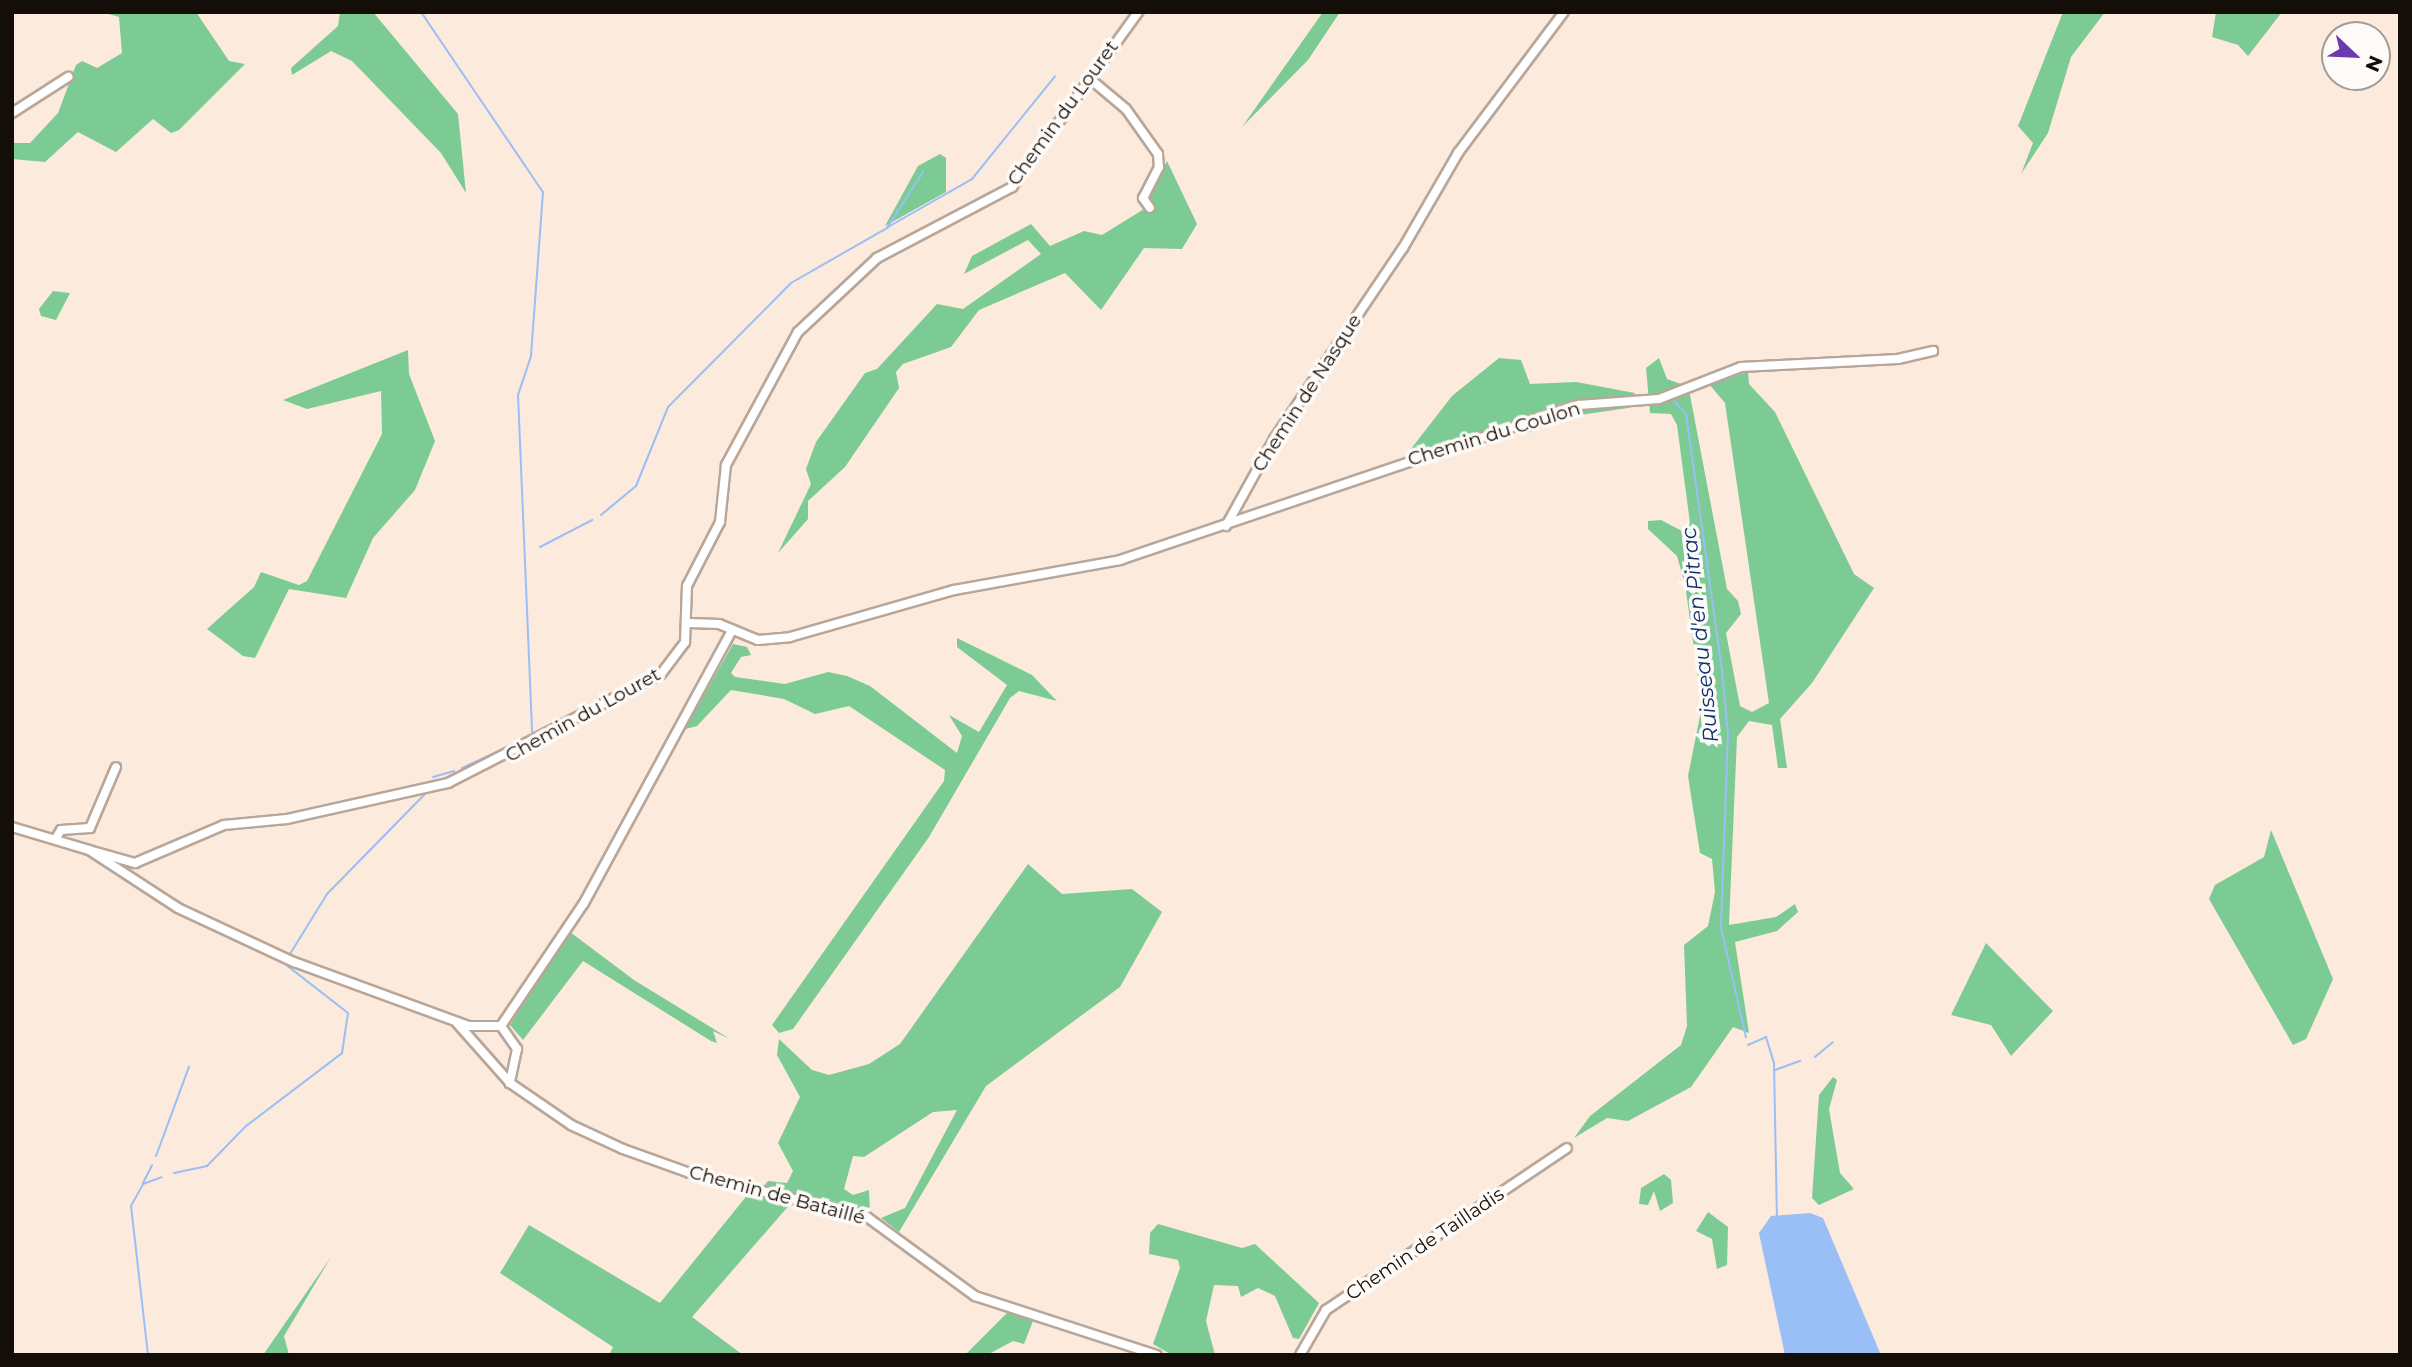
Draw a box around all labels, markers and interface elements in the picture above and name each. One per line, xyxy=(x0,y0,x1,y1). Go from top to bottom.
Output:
north arrow xyxy=(2321,21,2391,91)
street label: Chemin du Louret xyxy=(1003,36,1123,190)
text: N xyxy=(2360,52,2388,75)
street label: Chemin de Nasque xyxy=(1248,310,1366,476)
street label: Chemin du Coulon xyxy=(1405,397,1583,471)
water label: Ruisseau d'en Pitrac xyxy=(1676,526,1724,744)
street label: Chemin du Louret xyxy=(501,663,665,767)
street label: Chemin de Bataillé xyxy=(687,1161,867,1229)
street label: Chemin de Tailladis xyxy=(1342,1183,1508,1305)

